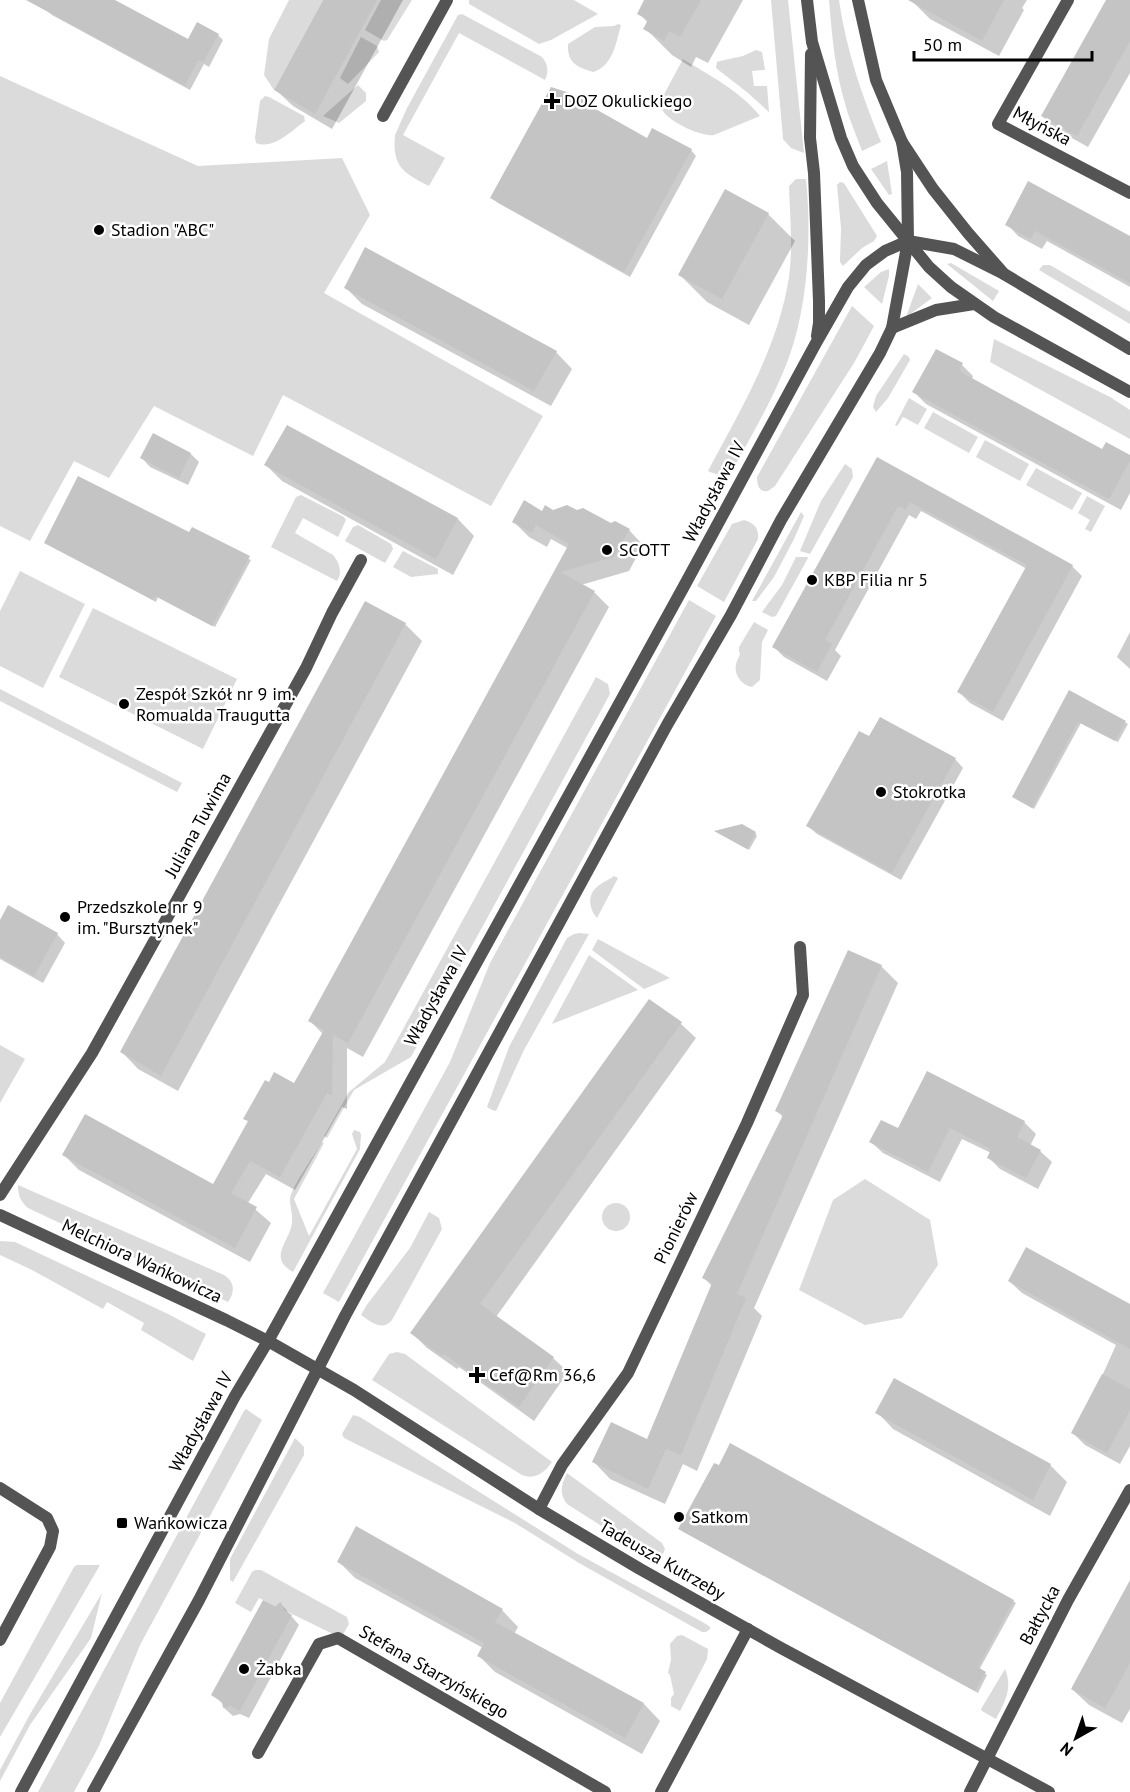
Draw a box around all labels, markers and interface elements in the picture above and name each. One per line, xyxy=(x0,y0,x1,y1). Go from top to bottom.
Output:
scale bar xyxy=(914,24,1092,62)
text: 50 m xyxy=(923,33,962,56)
place label: DOZ Okulickiego xyxy=(564,89,692,112)
marker: DOZ Okulickiego xyxy=(545,94,559,108)
street label: Młyńska xyxy=(1009,101,1075,150)
place label: Stadion "ABC" xyxy=(111,218,214,241)
marker: Stadion "ABC" xyxy=(92,223,106,237)
street label: Władysława IV xyxy=(677,437,750,546)
place label: SCOTT xyxy=(619,538,670,561)
marker: SCOTT xyxy=(600,543,614,557)
place label: KBP Filia nr 5 xyxy=(824,568,928,591)
marker: KBP Filia nr 5 xyxy=(805,573,819,587)
place label: Zespół Szkół nr 9 im. Romualda Traugutta xyxy=(136,682,295,726)
marker: Zespół Szkół nr 9 im. Romualda Traugutta xyxy=(117,697,131,711)
street label: Juliana Tuwima xyxy=(159,768,236,882)
place label: Stokrotka xyxy=(893,780,966,803)
marker: Stokrotka xyxy=(874,785,888,799)
place label: Przedszkole nr 9 im. "Bursztynek" xyxy=(77,895,203,939)
marker: Przedszkole nr 9 im. "Bursztynek" xyxy=(58,910,72,924)
street label: Władysława IV xyxy=(399,941,473,1050)
street label: Pionierów xyxy=(648,1187,703,1267)
street label: Melchiora Wańkowicza xyxy=(58,1213,226,1308)
place label: Cef@Rm 36,6 xyxy=(489,1363,596,1386)
street label: Władysława IV xyxy=(164,1367,238,1476)
marker: Cef@Rm 36,6 xyxy=(470,1368,484,1382)
place label: Satkom xyxy=(691,1505,748,1528)
marker: Satkom xyxy=(672,1510,686,1524)
place label: Wańkowicza xyxy=(134,1511,228,1534)
street label: Tadeusza Kutrzeby xyxy=(595,1514,730,1605)
marker: Wańkowicza xyxy=(115,1516,129,1530)
street label: Bałtycka xyxy=(1014,1581,1065,1649)
street label: Stefana Starzyńskiego xyxy=(355,1619,513,1724)
place label: Żabka xyxy=(256,1657,302,1680)
marker: Żabka xyxy=(237,1662,251,1676)
north arrow xyxy=(1046,1708,1106,1768)
text: N xyxy=(1056,1738,1077,1761)

